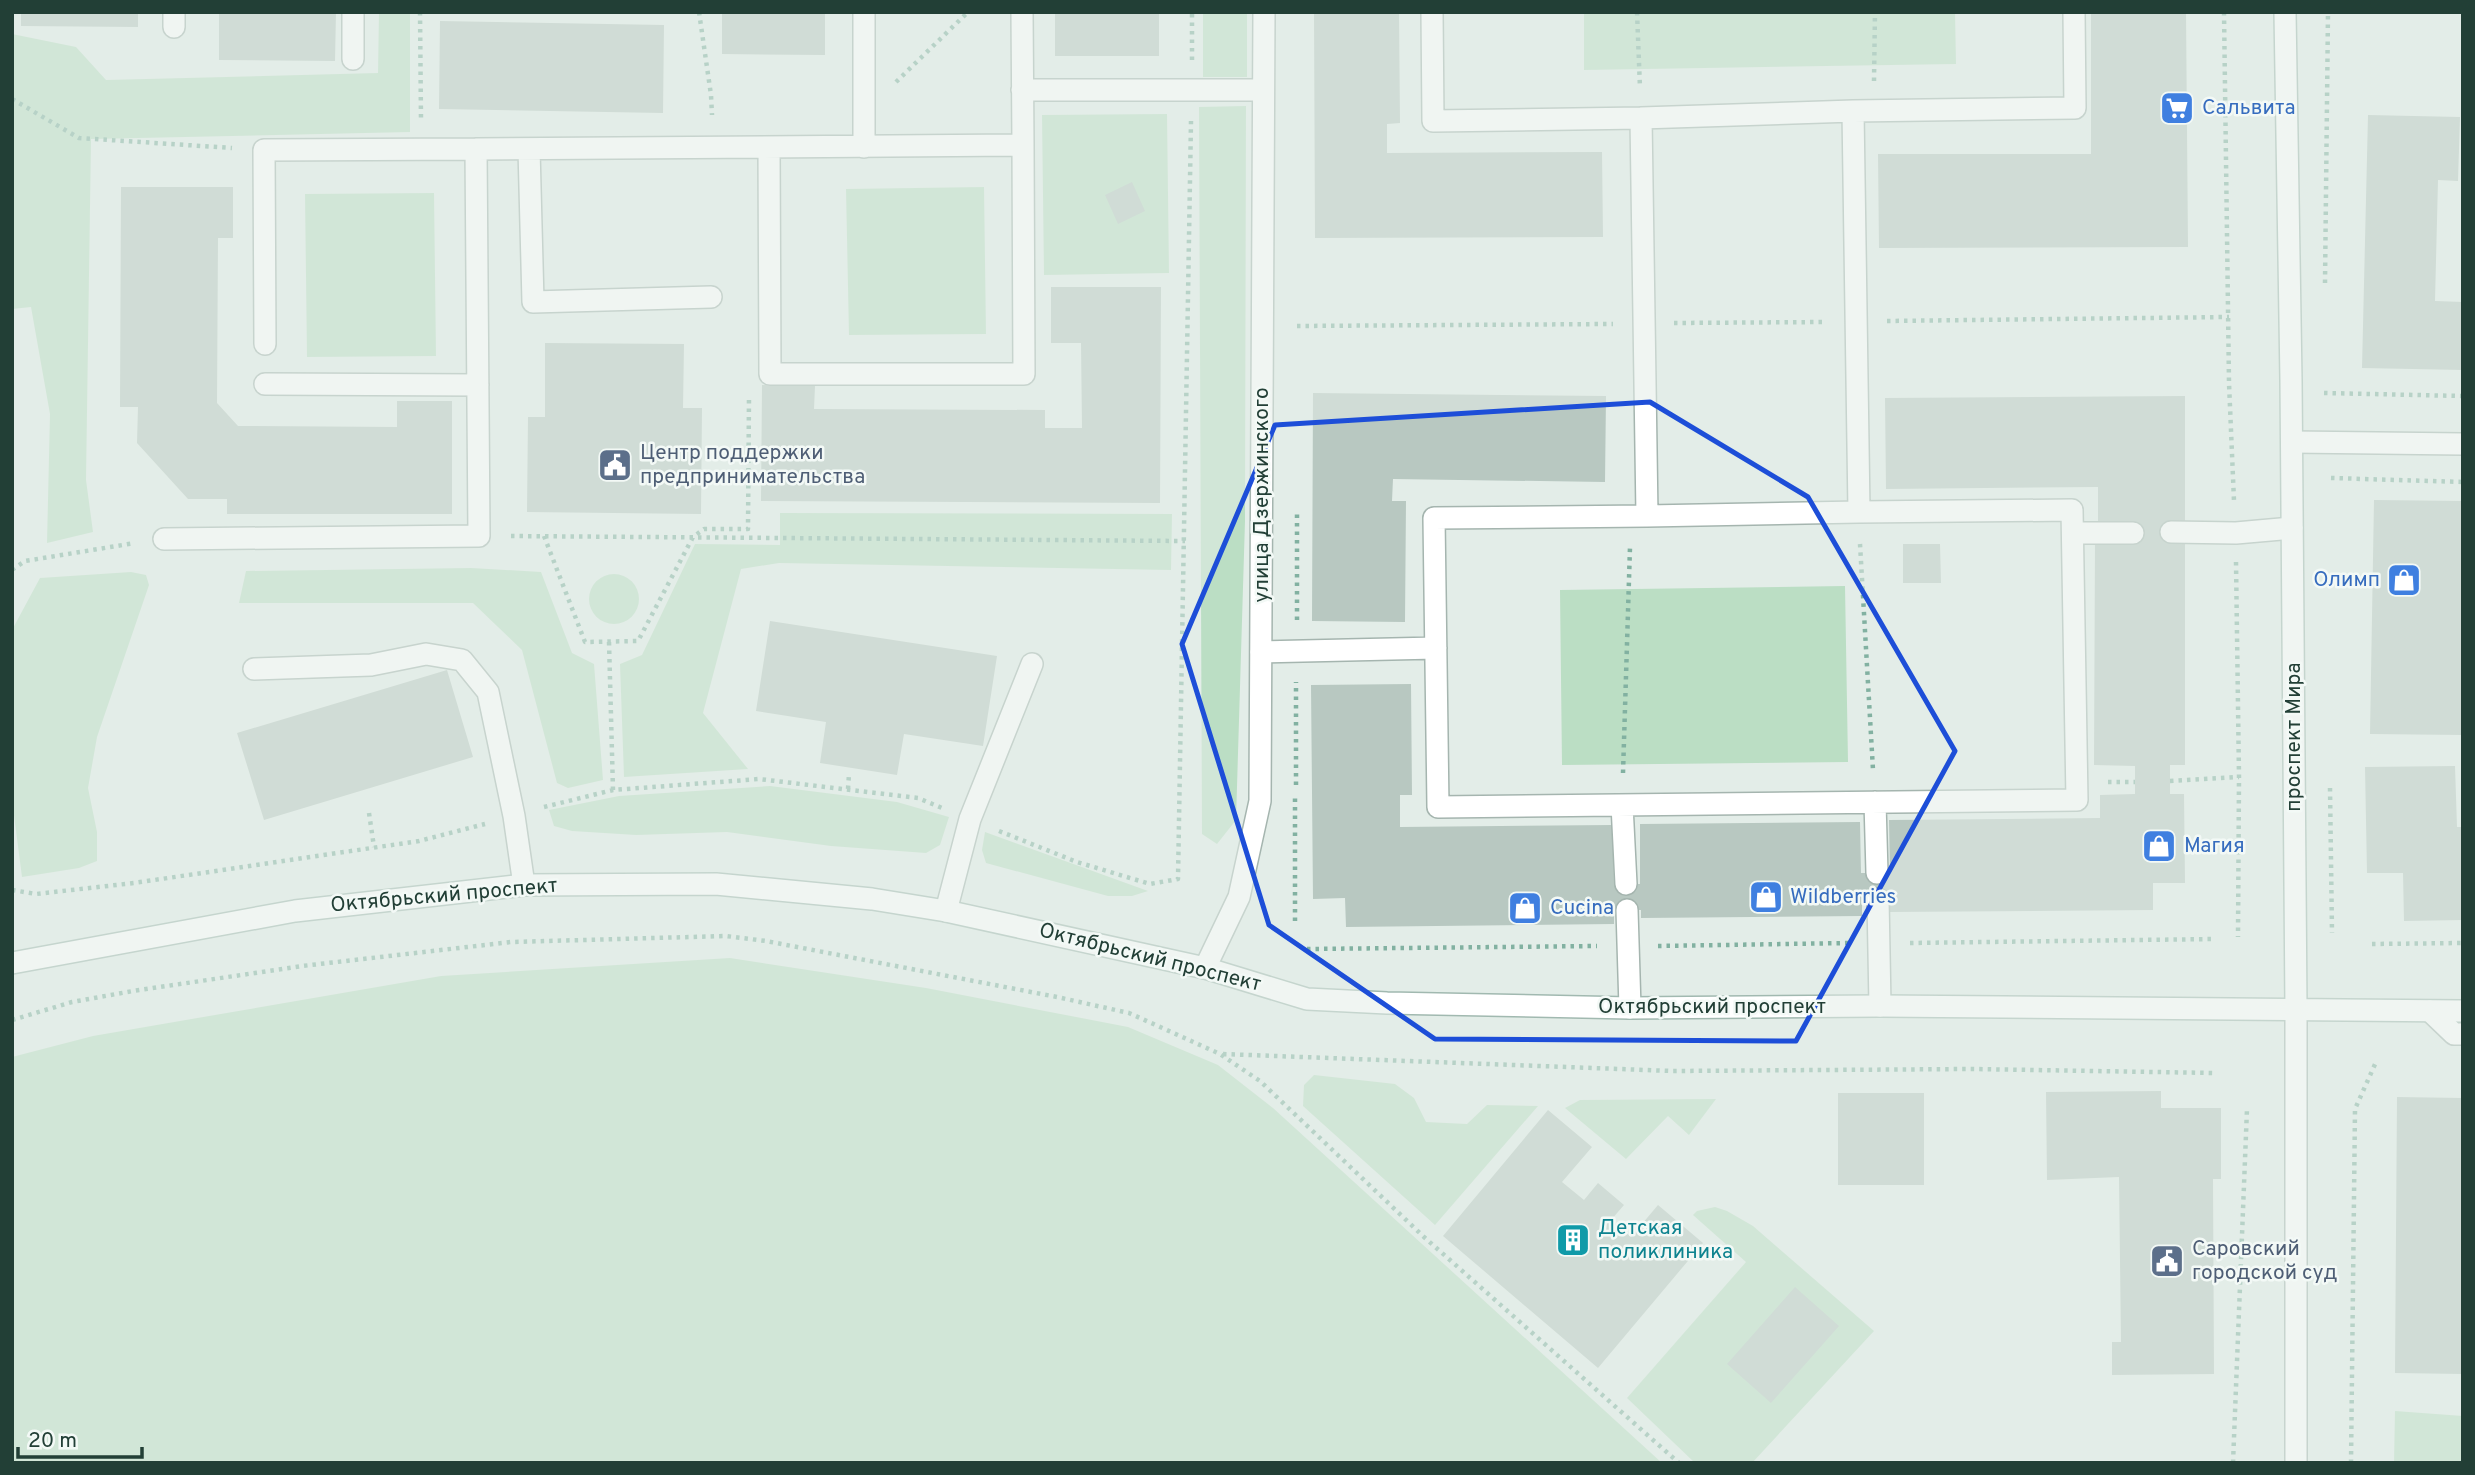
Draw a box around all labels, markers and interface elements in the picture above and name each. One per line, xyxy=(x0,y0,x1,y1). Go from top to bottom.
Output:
supermarket icon: Сальвита xyxy=(2158,89,2196,127)
place label: Сальвита xyxy=(2202,95,2296,122)
street label: улица Дзержинского xyxy=(1249,387,1276,603)
place label: Центр поддержки предпринимательства xyxy=(640,440,865,491)
public building icon: Центр поддержки предпринимательства xyxy=(596,446,634,484)
shop icon: Олимп xyxy=(2385,561,2423,599)
place label: Олимп xyxy=(2313,567,2380,594)
street label: проспект Мира xyxy=(2281,662,2308,812)
shop icon: Магия xyxy=(2140,827,2178,865)
place label: Магия xyxy=(2184,833,2245,860)
street label: Октябрьский проспект xyxy=(329,873,559,919)
shop icon: Wildberries xyxy=(1747,878,1785,916)
place label: Wildberries xyxy=(1790,884,1896,911)
shop icon: Cucina xyxy=(1506,889,1544,927)
place label: Cucina xyxy=(1550,895,1614,922)
street label: Октябрьский проспект xyxy=(1036,917,1264,999)
street label: Октябрьский проспект xyxy=(1598,994,1826,1021)
place label: Детская поликлиника xyxy=(1598,1215,1733,1266)
building icon: Детская поликлиника xyxy=(1554,1221,1592,1259)
place label: Саровский городской суд xyxy=(2192,1236,2337,1287)
public building icon: Саровский городской суд xyxy=(2148,1242,2186,1280)
scale bar xyxy=(18,1416,142,1460)
text: 20 m xyxy=(28,1428,77,1455)

